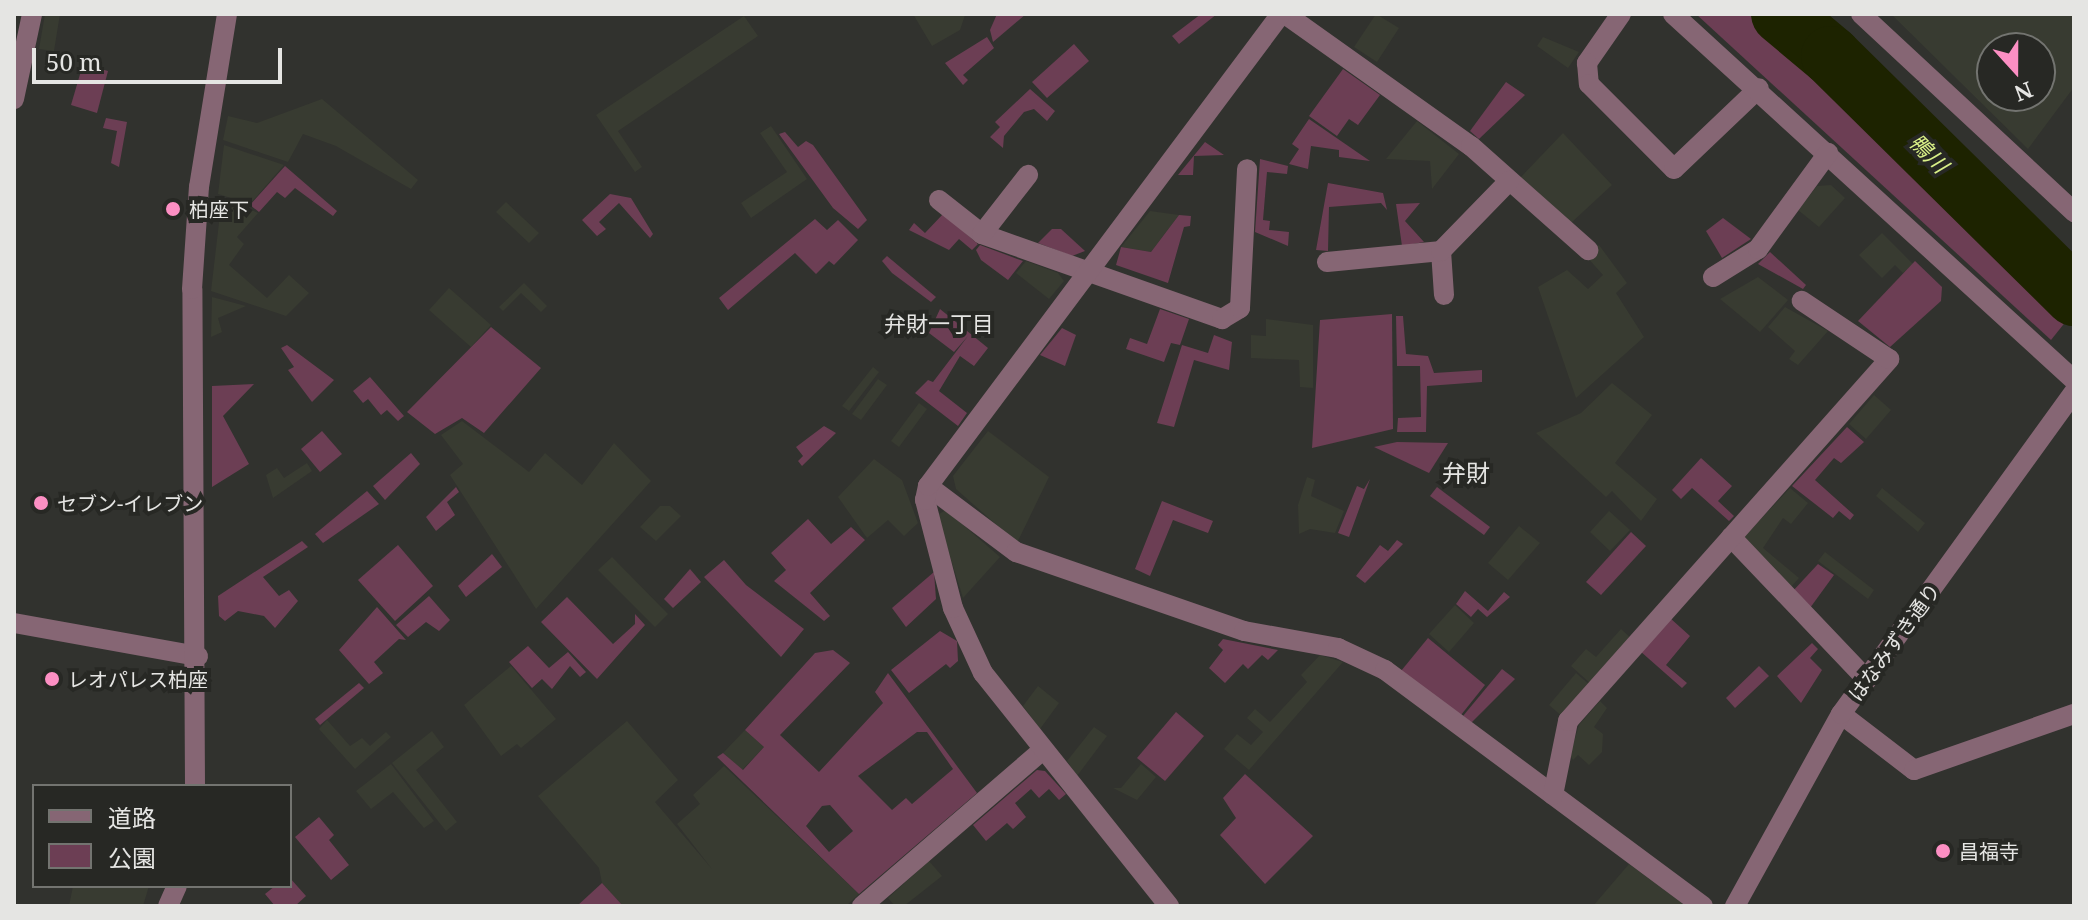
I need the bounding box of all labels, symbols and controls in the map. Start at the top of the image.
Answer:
scale bar [36,32,286,82]
north arrow [1976,32,2056,112]
text: 50 m [46,45,102,78]
text: N [2010,75,2037,110]
water label: 鴨川 [1904,128,1954,178]
place label: 柏座下 [189,197,249,221]
marker: 柏座下 [164,200,182,218]
district label: 弁財一丁目 [884,311,994,337]
district label: 弁財 [1442,459,1490,487]
place label: セブン-イレブン [57,491,203,515]
marker: セブン-イレブン [32,494,50,512]
street label: はなみずき通り [1843,578,1945,706]
place label: レオパレス柏座 [68,667,208,691]
marker: レオパレス柏座 [43,670,61,688]
legend [32,784,292,888]
text: 道路 [108,801,156,834]
place label: 昌福寺 [1959,839,2019,863]
text: 公園 [108,841,156,874]
marker: 昌福寺 [1934,842,1952,860]

